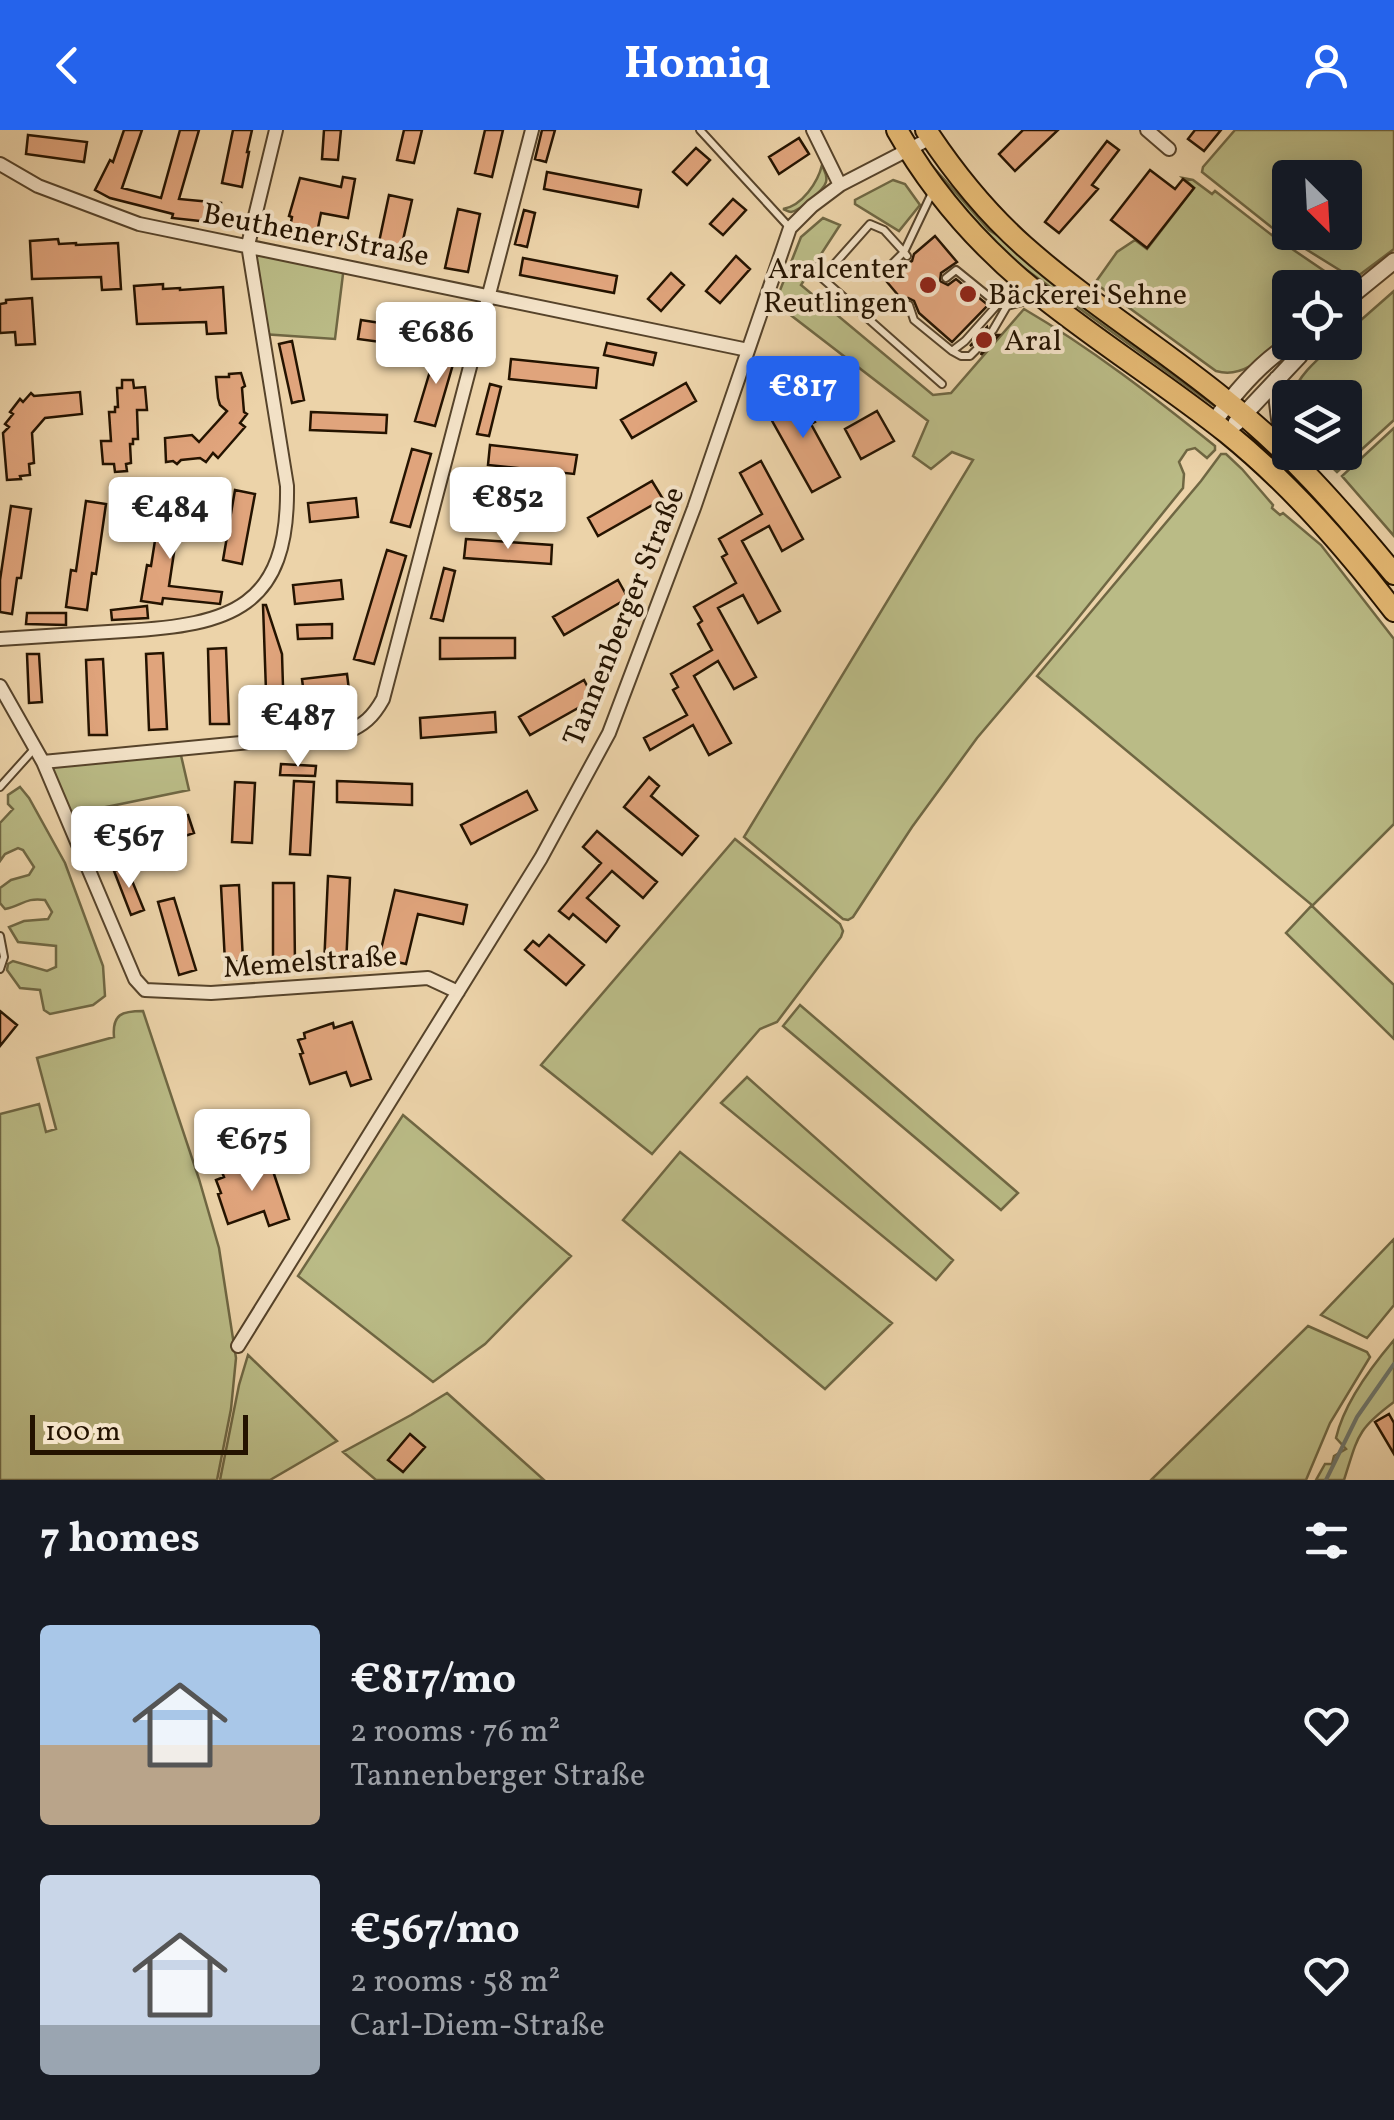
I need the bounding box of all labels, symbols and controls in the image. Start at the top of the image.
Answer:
text: Homiq [624,34,770,97]
icon: back [40,38,95,93]
icon: person [1299,38,1354,93]
north arrow [1272,160,1362,250]
map controls [1272,160,1362,470]
street label: Beuthener Straße [199,193,432,279]
place label: Aralcenter Reutlingen [763,249,908,325]
button: locate [1272,270,1362,360]
marker: Aralcenter Reutlingen [917,274,939,296]
place label: Bäckerei Sehne [988,275,1187,317]
marker: Bäckerei Sehne [957,283,979,305]
pin: €686 [377,302,495,387]
text: €686 [398,312,474,356]
place label: Aral [1004,321,1062,363]
marker: Aral [973,329,995,351]
pin: €817 [744,356,862,441]
text: €817 [768,366,838,410]
button: layers [1272,380,1362,470]
pin: €852 [449,467,567,552]
pin: €484 [111,477,229,562]
text: €852 [472,477,544,521]
street label: Tannenberger Straße [554,481,696,753]
text: €484 [131,487,209,531]
pin: €487 [239,685,357,770]
text: €487 [260,695,336,739]
pin: €567 [70,806,188,891]
text: €567 [93,816,165,860]
street label: Memelstraße [222,936,399,990]
pin: €675 [193,1109,311,1194]
text: €675 [216,1119,288,1163]
scale bar [30,1410,248,1454]
text: 100 m [45,1413,120,1452]
text: 7 homes [40,1511,200,1570]
icon: filters [1299,1513,1354,1568]
text: €817/mo [350,1652,516,1711]
icon: home [120,1665,240,1785]
icon: heart [1299,1698,1354,1753]
text: 2 rooms · 76 m² [350,1711,560,1755]
text: Tannenberger Straße [350,1755,645,1799]
text: €567/mo [350,1902,520,1961]
icon: home [120,1915,240,2035]
icon: heart [1299,1948,1354,2003]
text: 2 rooms · 58 m² [350,1961,560,2005]
text: Carl-Diem-Straße [350,2005,605,2049]

